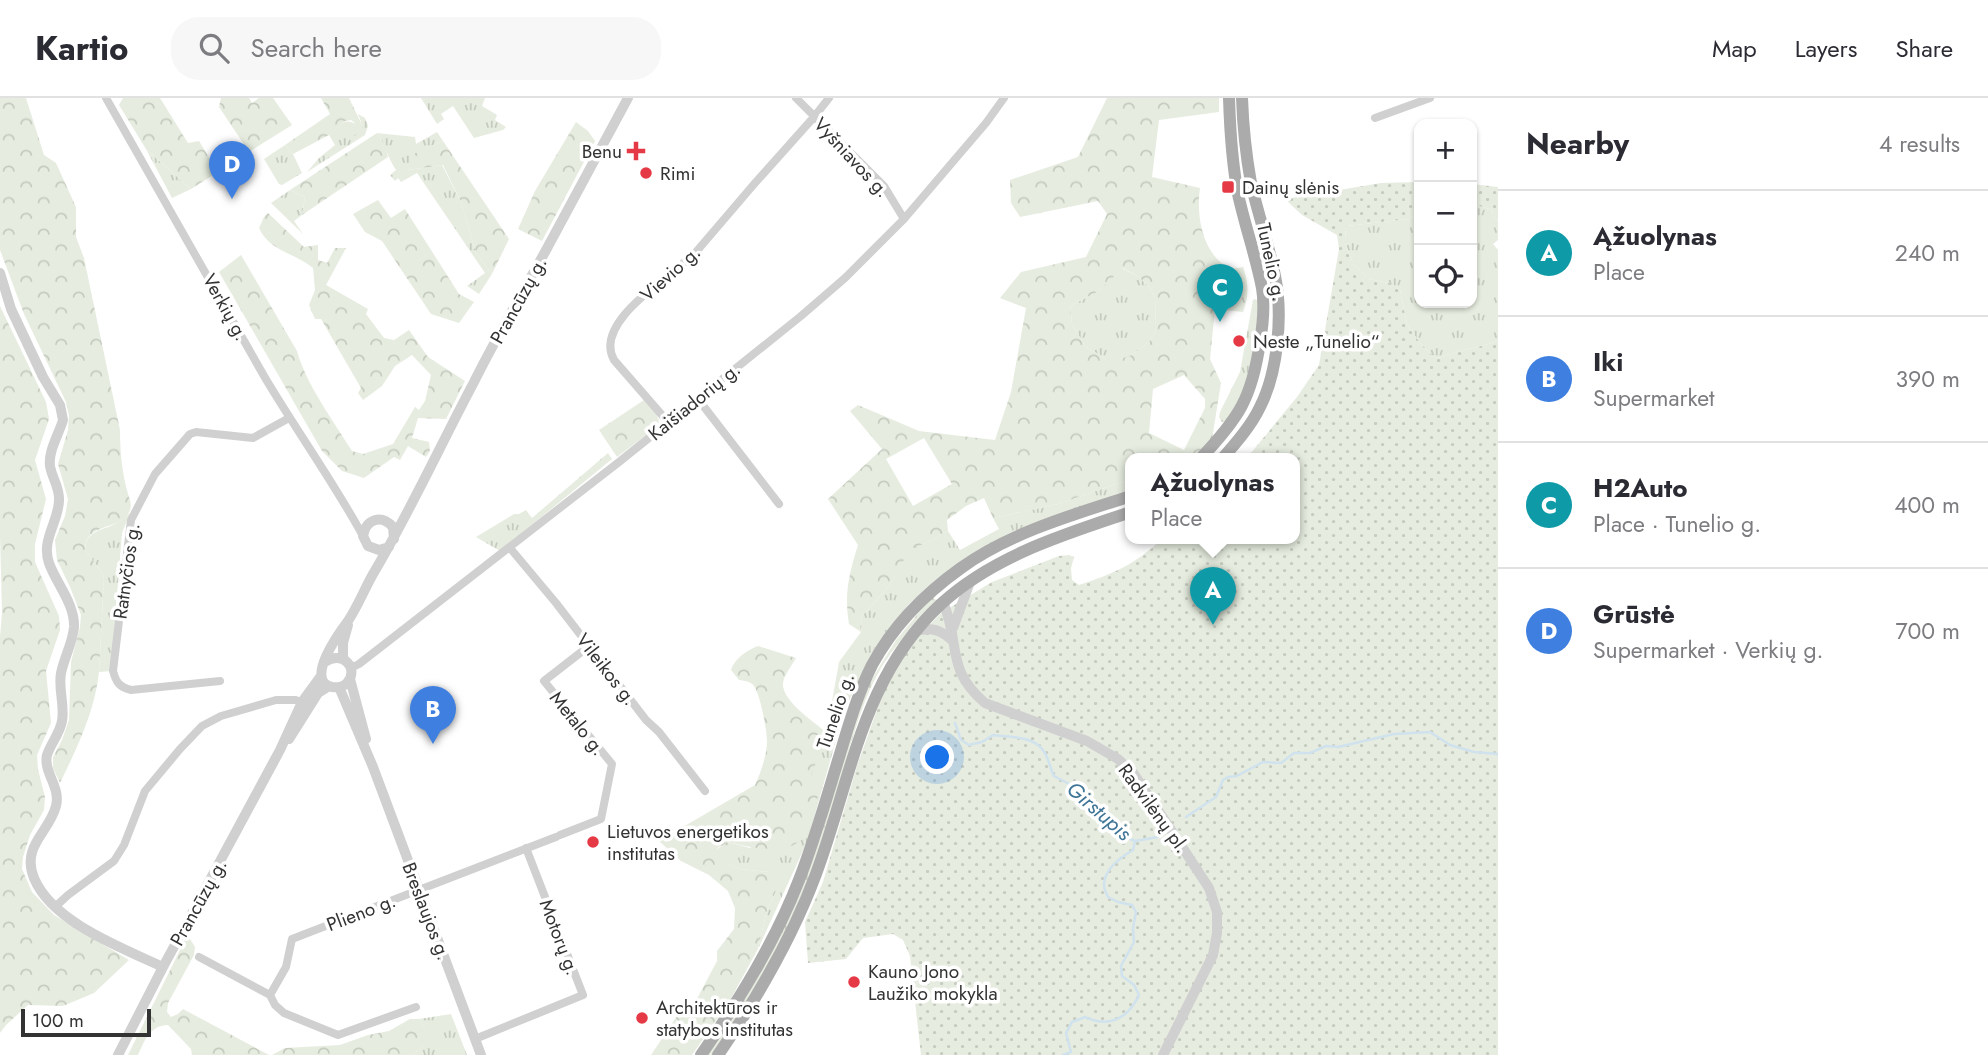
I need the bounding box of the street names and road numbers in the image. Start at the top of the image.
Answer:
street label: Vyšniavos g. [807,111,896,203]
street label: Tunelio g. [1250,221,1293,304]
street label: Vievio g. [634,239,706,308]
street label: Prancūzų g. [483,252,553,349]
street label: Verkių g. [196,269,255,346]
street label: Kaišiadorių g. [643,356,746,447]
street label: Ratnyčios g. [106,521,147,621]
street label: Vileikos g. [570,628,643,711]
street label: Tunelio g. [810,669,861,753]
street label: Metalo g. [543,685,612,761]
street label: Radvilėnų pl. [1112,758,1195,859]
street label: Prancūzų g. [163,854,233,951]
street label: Breslaujos g. [396,858,458,964]
street label: Plieno g. [323,887,400,938]
street label: Motorų g. [533,895,586,979]

